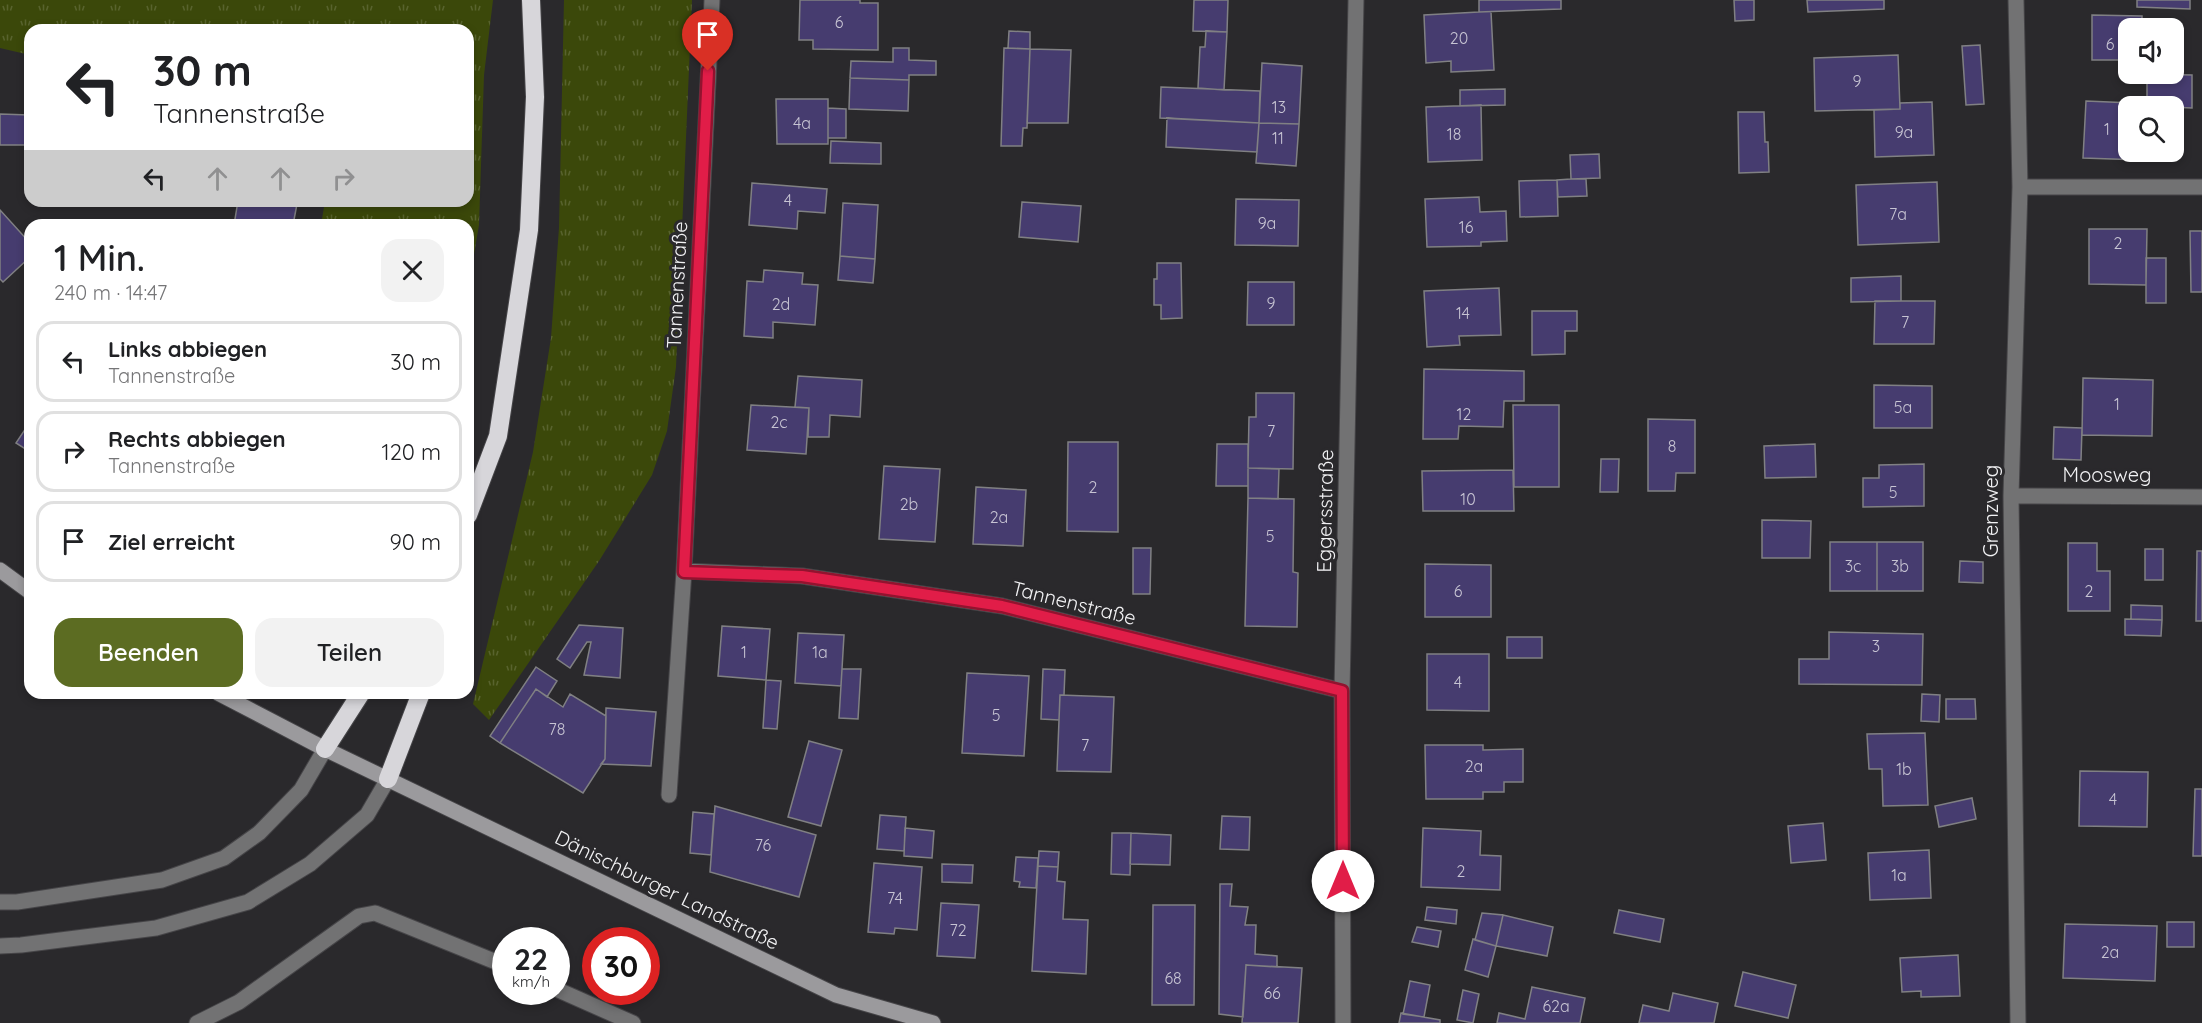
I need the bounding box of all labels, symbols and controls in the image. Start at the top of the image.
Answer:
pin [682,9,733,71]
house number: 6 [835,12,844,32]
icon: arrive [691,18,724,51]
map controls [2118,18,2184,162]
button: sound [2118,18,2184,84]
house number: 20 [1450,28,1468,48]
house number: 6 [2106,34,2115,54]
text: 30 m [153,44,252,97]
icon: left [54,48,132,126]
house number: 9 [1853,71,1862,91]
text: Tannenstraße [153,96,325,130]
button: search [2118,96,2184,162]
house number: 13 [1272,97,1286,117]
house number: 4a [793,113,811,133]
house number: 1 [2104,119,2110,139]
house number: 9a [1895,122,1913,142]
house number: 18 [1447,124,1461,144]
house number: 11 [1272,128,1284,148]
icon: left [138,162,171,195]
icon: ahead [201,162,234,195]
icon: ahead [264,162,297,195]
icon: right [327,162,360,195]
house number: 4 [784,190,792,210]
house number: 7a [1889,204,1907,224]
house number: 9a [1258,213,1276,233]
house number: 16 [1459,217,1474,237]
street label: Tannenstraße [661,221,692,349]
house number: 2 [2114,233,2123,253]
text: 1 Min. [54,235,145,280]
button: close [381,239,444,302]
text: 240 m · 14:47 [54,280,167,305]
house number: 9 [1267,293,1276,313]
house number: 2d [772,294,790,314]
house number: 14 [1456,303,1470,323]
house number: 7 [1901,312,1909,332]
text: Links abbiegen [108,335,267,363]
icon: left [57,345,90,378]
text: 30 m [390,348,441,376]
text: Tannenstraße [108,363,235,388]
house number: 1 [2114,394,2120,414]
house number: 5a [1894,397,1912,417]
house number: 12 [1457,404,1472,424]
house number: 2c [770,412,788,432]
house number: 7 [1267,421,1275,441]
text: Rechts abbiegen [108,425,286,453]
icon: right [57,435,90,468]
house number: 8 [1668,436,1676,456]
text: 120 m [382,438,441,466]
street label: Eggersstraße [1311,449,1338,573]
text: Tannenstraße [108,453,235,478]
street label: Moosweg [2063,462,2151,487]
street label: Grenzweg [1978,465,2003,557]
house number: 2 [1089,477,1098,497]
house number: 5 [1889,482,1897,502]
house number: 10 [1460,489,1476,509]
house number: 2b [900,494,918,514]
house number: 2a [990,507,1008,527]
icon: arrive [57,525,90,558]
house number: 5 [1266,526,1274,546]
text: Ziel erreicht [108,528,236,556]
text: 90 m [390,528,441,556]
house number: 3c [1845,556,1861,576]
house number: 3b [1891,556,1909,576]
street label: Tannenstraße [1009,575,1139,630]
house number: 6 [1454,581,1463,601]
house number: 2 [2085,581,2094,601]
button: Beenden [54,618,243,687]
button: Teilen [255,618,444,687]
house number: 3 [1872,636,1880,656]
house number: 1 [741,642,747,662]
house number: 1a [812,642,828,662]
house number: 4 [1454,672,1462,692]
house number: 5 [992,705,1000,725]
house number: 78 [549,719,565,739]
house number: 7 [1081,735,1089,755]
house number: 2a [1465,756,1483,776]
house number: 1b [1896,759,1912,779]
house number: 4 [2109,789,2117,809]
street label: Dänischburger Landstraße [551,824,783,955]
house number: 76 [755,835,772,855]
position arrow [1311,849,1375,913]
house number: 2 [1457,861,1466,881]
house number: 1a [1891,865,1907,885]
house number: 74 [887,888,903,908]
house number: 72 [949,920,967,940]
speed limit sign: 30 [582,927,660,1005]
text: 22 [514,940,548,978]
house number: 2a [2101,942,2119,962]
house number: 68 [1164,968,1182,988]
text: km/h [512,972,550,991]
house number: 66 [1263,983,1281,1003]
house number: 62a [1542,996,1570,1016]

